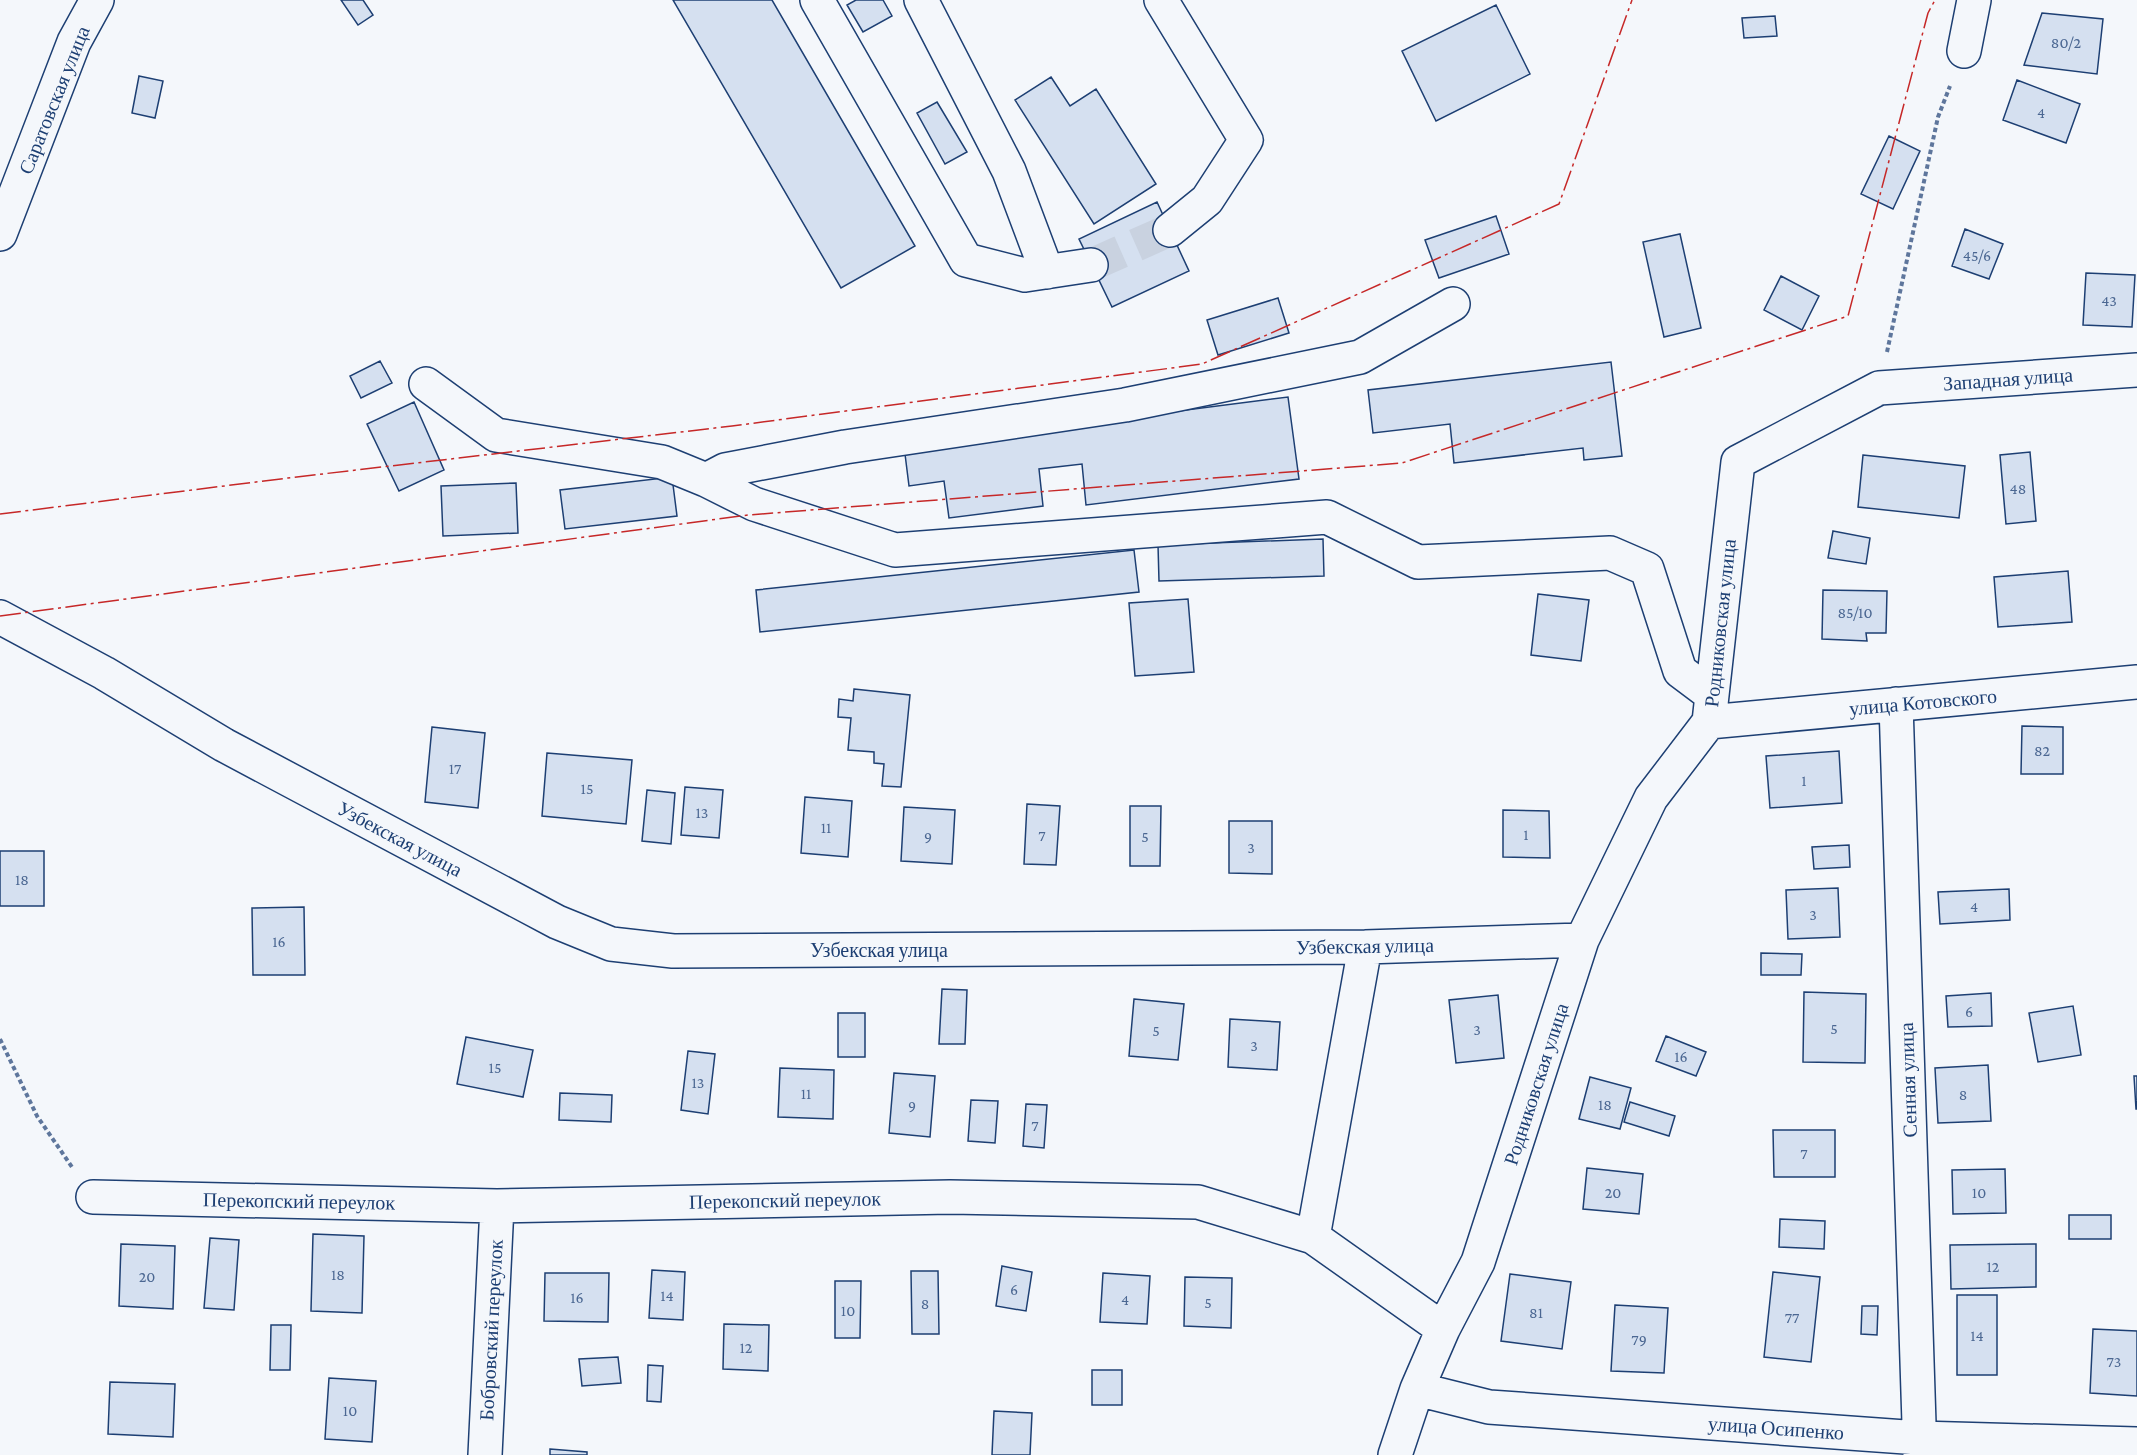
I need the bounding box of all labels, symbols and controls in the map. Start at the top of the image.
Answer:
street label: Саратовская улица [14,23,95,178]
house number: 80/2 [2051,34,2082,51]
house number: 4 [2037,104,2045,121]
house number: 45/6 [1963,247,1991,264]
house number: 43 [2101,292,2117,309]
street label: Западная улица [1942,363,2074,396]
house number: 48 [2010,480,2026,497]
street label: Родниковская улица [1700,538,1741,708]
house number: 85/10 [1838,604,1872,621]
street label: улица Котовского [1848,685,1998,720]
house number: 82 [2034,742,2050,759]
house number: 17 [449,760,462,777]
house number: 1 [1801,772,1807,789]
house number: 15 [581,780,593,797]
street label: Узбекская улица [334,797,466,882]
house number: 13 [696,804,708,821]
house number: 11 [821,819,831,836]
house number: 1 [1523,826,1529,843]
house number: 7 [1038,827,1046,844]
house number: 9 [924,828,932,845]
house number: 5 [1141,828,1149,845]
house number: 3 [1247,839,1255,856]
house number: 18 [15,871,29,888]
house number: 4 [1970,898,1978,915]
house number: 3 [1809,906,1817,923]
house number: 16 [272,933,286,950]
street label: Узбекская улица [1296,934,1434,959]
street label: Узбекская улица [810,939,948,962]
street label: Родниковская улица [1499,1000,1574,1168]
house number: 6 [1965,1003,1973,1020]
house number: 5 [1830,1020,1838,1037]
house number: 3 [1473,1021,1481,1038]
house number: 5 [1152,1022,1160,1039]
street label: Сенная улица [1895,1022,1922,1138]
house number: 3 [1250,1037,1258,1054]
house number: 16 [1674,1048,1688,1065]
house number: 15 [489,1059,501,1076]
house number: 13 [692,1074,704,1091]
house number: 11 [801,1085,811,1102]
house number: 8 [1959,1086,1967,1103]
house number: 18 [1598,1096,1612,1113]
house number: 9 [908,1097,916,1114]
house number: 7 [1031,1117,1039,1134]
house number: 7 [1800,1145,1808,1162]
house number: 20 [1605,1184,1621,1201]
house number: 10 [1972,1184,1986,1201]
street label: Перекопский переулок [689,1187,882,1214]
street label: Перекопский переулок [203,1188,396,1215]
street label: Бобровский переулок [475,1239,508,1421]
house number: 12 [1987,1258,2000,1275]
house number: 18 [331,1266,345,1283]
house number: 20 [139,1268,155,1285]
house number: 6 [1010,1281,1018,1298]
house number: 14 [660,1287,674,1304]
house number: 16 [570,1289,584,1306]
house number: 4 [1121,1291,1129,1308]
house number: 5 [1204,1294,1212,1311]
house number: 8 [921,1295,929,1312]
house number: 10 [841,1302,855,1319]
house number: 81 [1529,1304,1543,1321]
house number: 77 [1785,1309,1800,1326]
house number: 14 [1970,1327,1984,1344]
house number: 79 [1631,1331,1647,1348]
house number: 12 [740,1339,753,1356]
house number: 73 [2107,1353,2121,1370]
house number: 10 [343,1402,357,1419]
street label: улица Осипенко [1707,1412,1845,1445]

